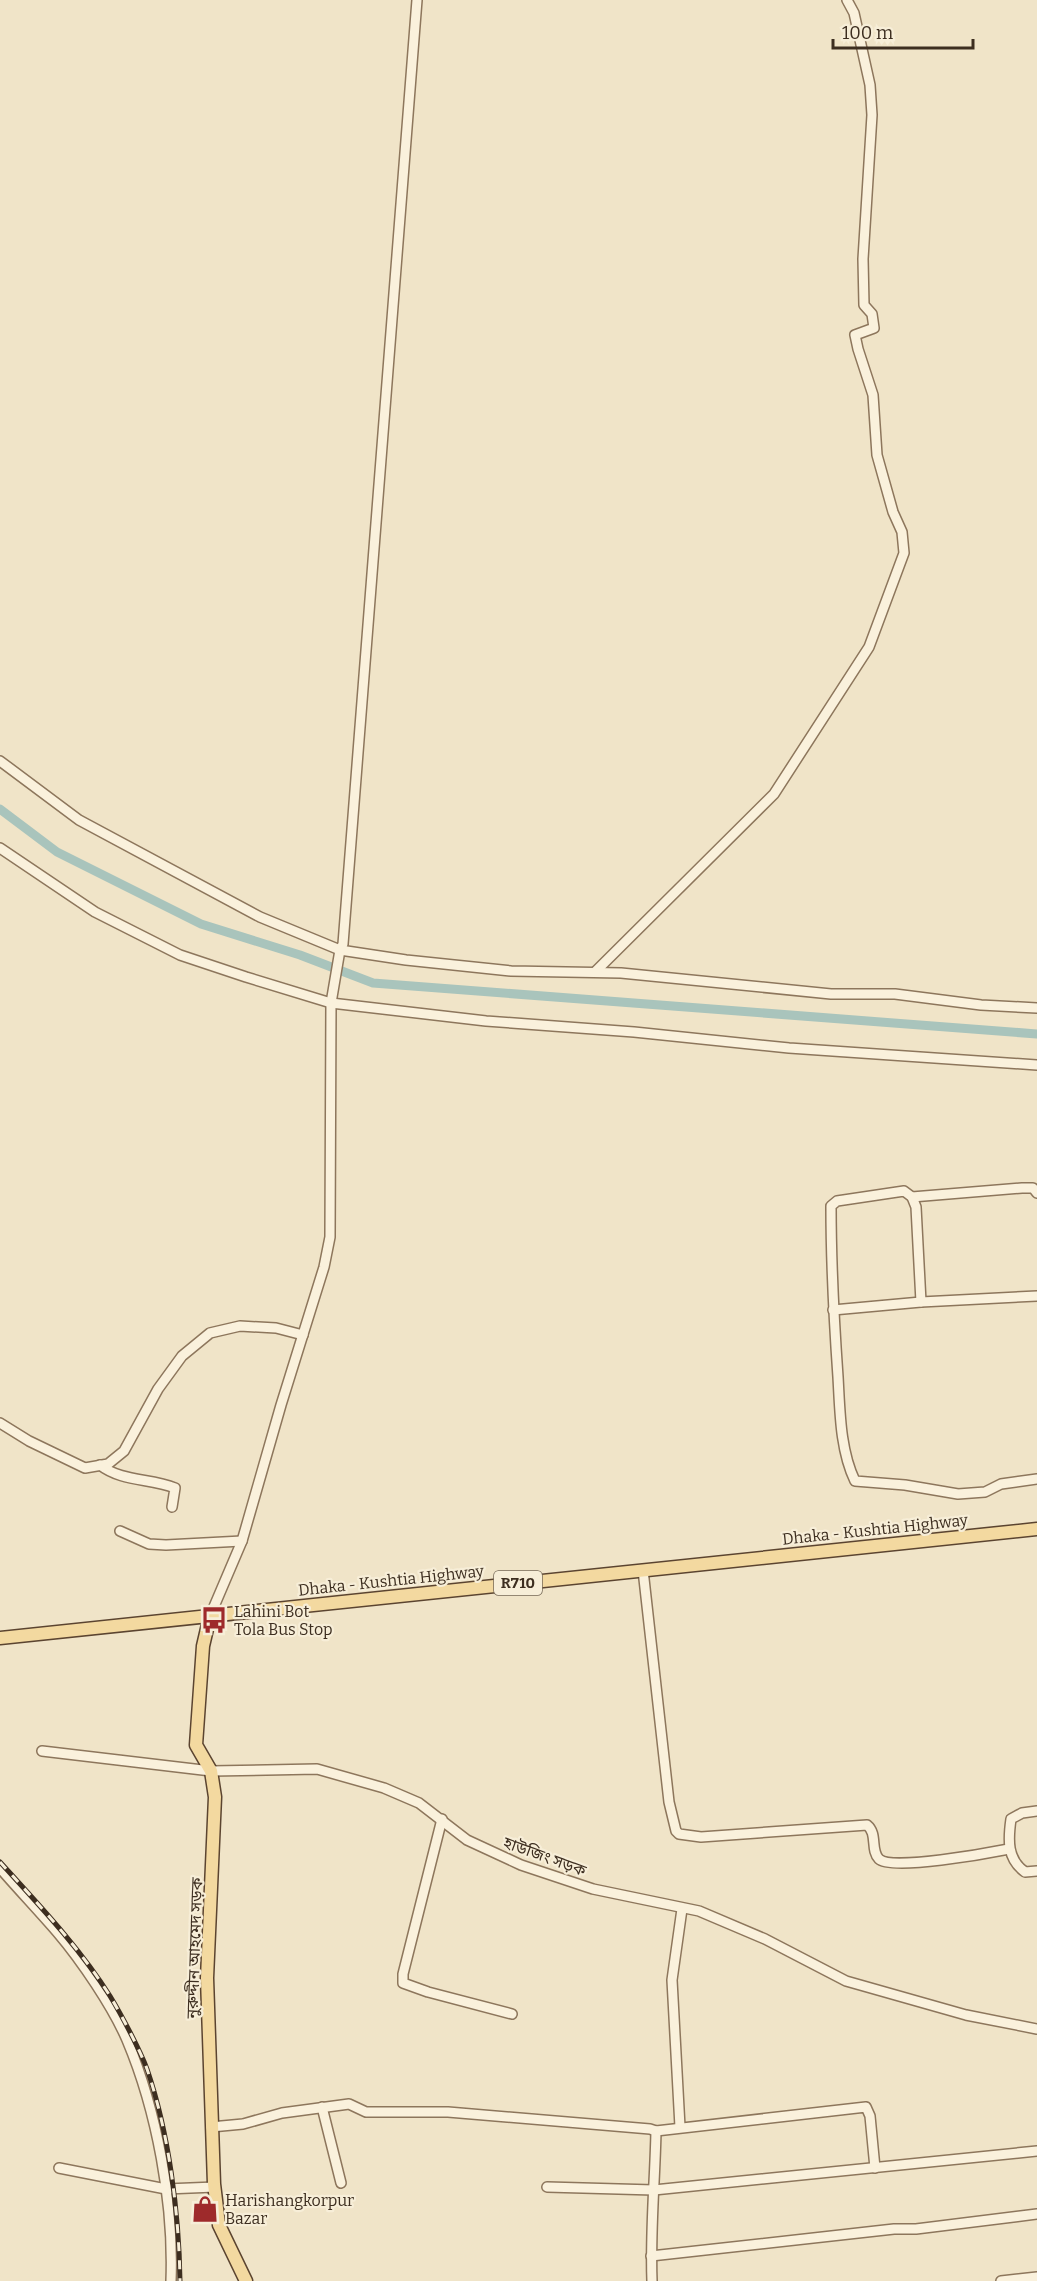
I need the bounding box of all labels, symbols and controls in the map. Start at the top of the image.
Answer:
scale bar [833,12,972,50]
text: 100 m [842,22,893,44]
street label: Dhaka - Kushtia Highway [781,1510,969,1549]
street label: Dhaka - Kushtia Highway [297,1561,485,1600]
road number: R710 [494,1571,542,1595]
place label: Lahini Bot Tola Bus Stop [234,1602,333,1639]
bus stop icon: Lahini Bot Tola Bus Stop [199,1605,229,1635]
street label: হাউজিং সড়ক [500,1832,590,1881]
street label: নুরুদ্দীন আহমেদ সড়ক [183,1876,206,2020]
place label: Harishangkorpur Bazar [225,2191,354,2228]
shop icon: Harishangkorpur Bazar [190,2194,220,2224]

